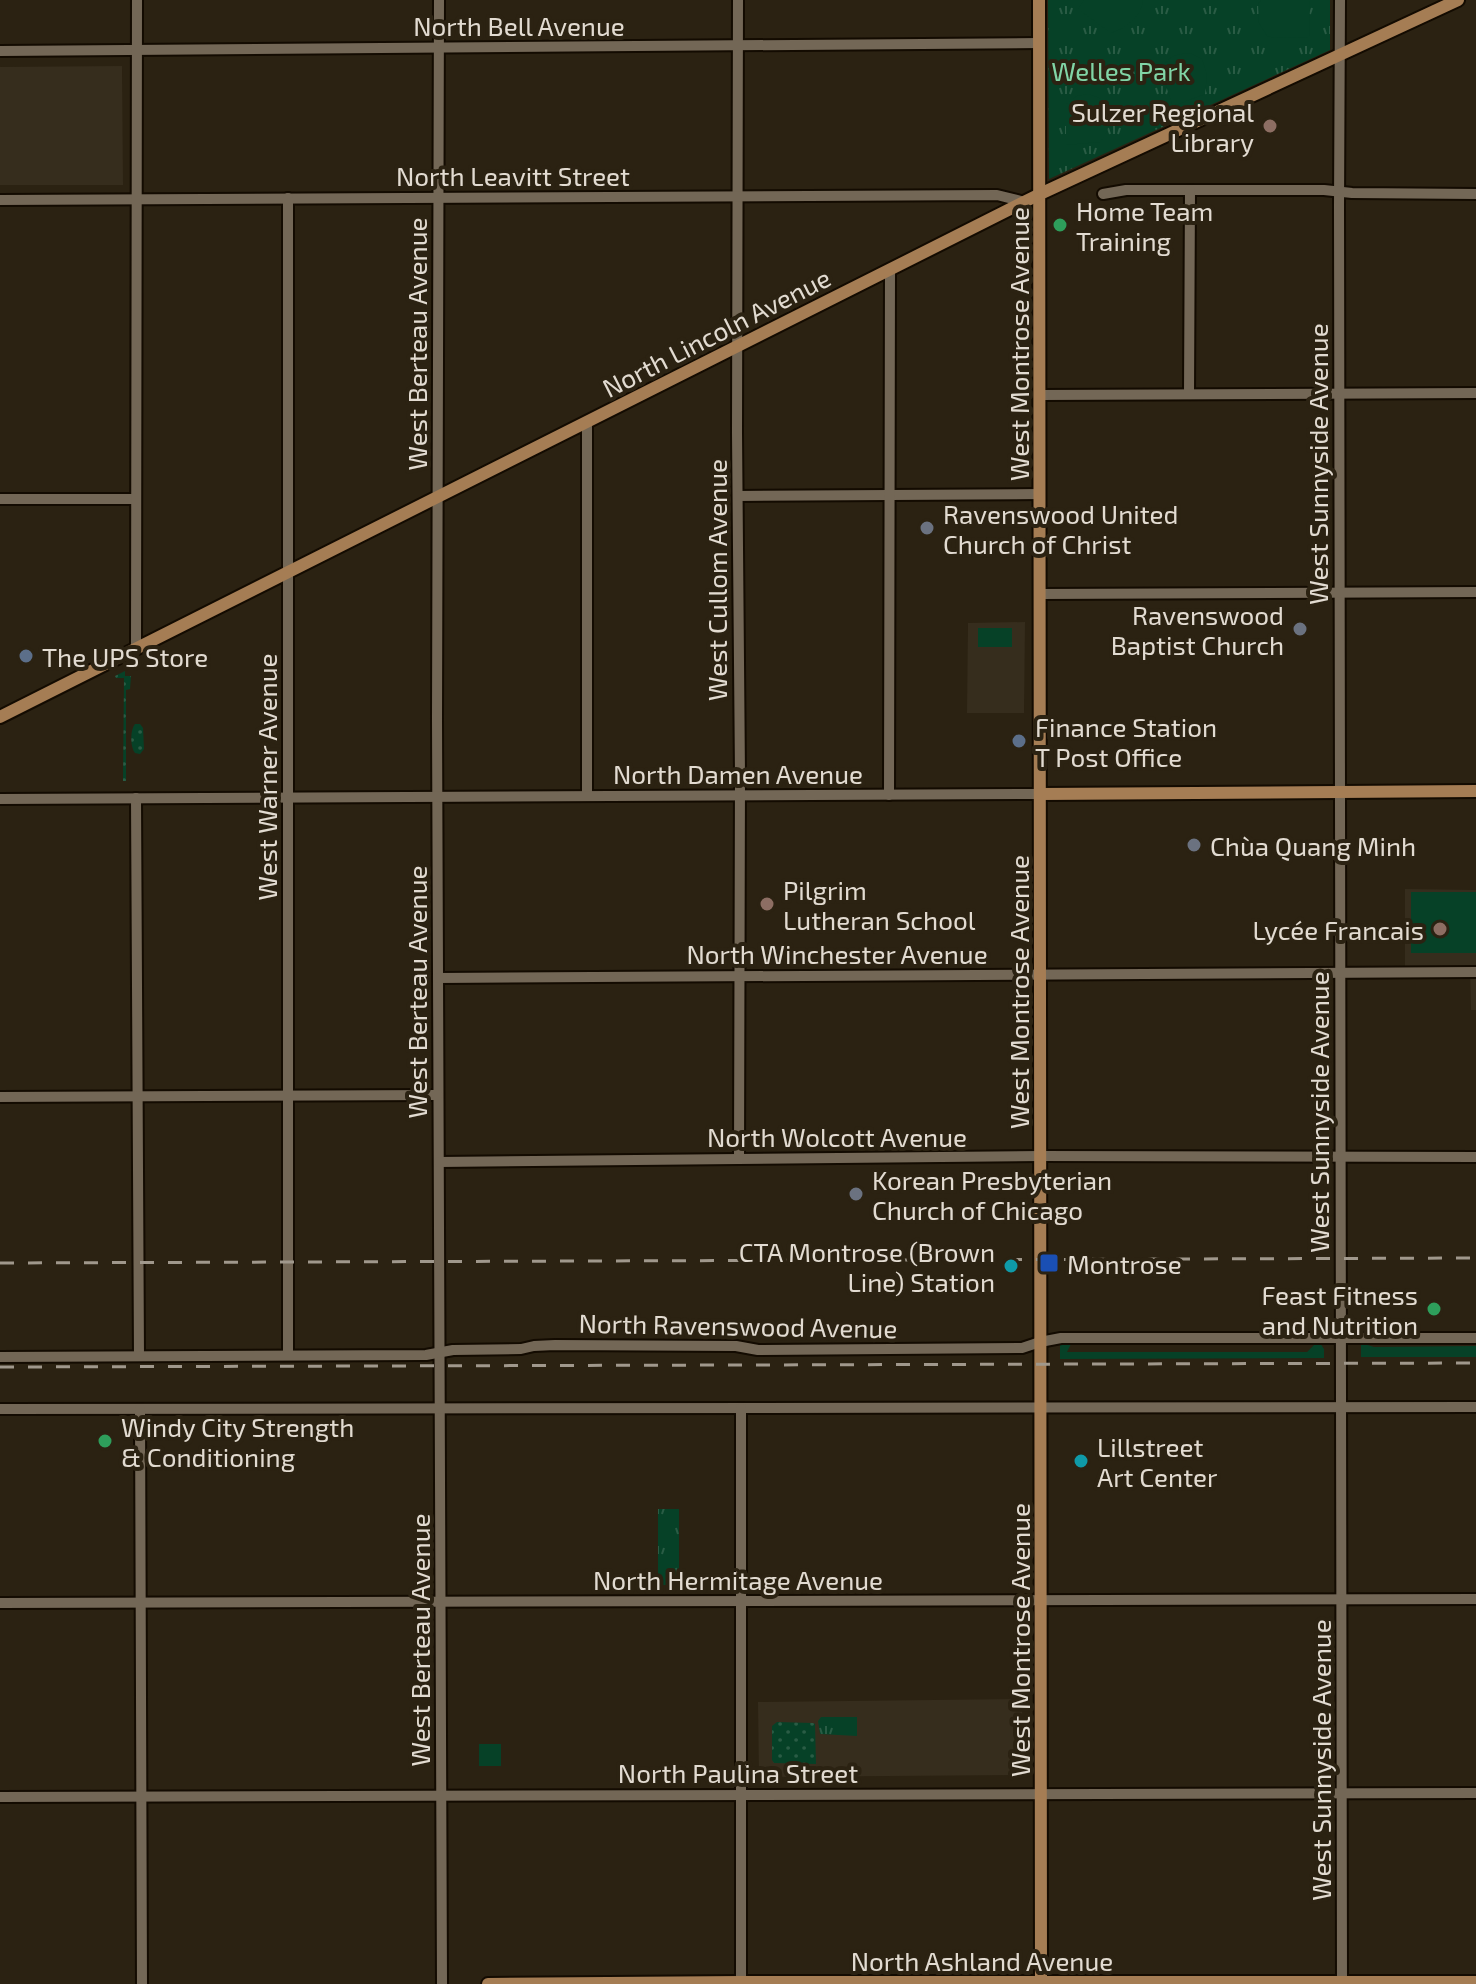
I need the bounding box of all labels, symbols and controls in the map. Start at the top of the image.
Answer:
street label: North Bell Avenue [413,10,625,41]
park label: Welles Park [1051,55,1191,86]
place label: Sulzer Regional Library [1071,96,1254,157]
marker: Sulzer Regional Library [1261,117,1279,135]
street label: North Leavitt Street [396,160,630,191]
place label: Home Team Training [1076,195,1213,256]
street label: West Montrose Avenue [1003,207,1034,481]
marker: Home Team Training [1051,216,1069,234]
street label: West Berteau Avenue [401,218,432,470]
street label: North Lincoln Avenue [597,261,835,403]
street label: West Sunnyside Avenue [1302,323,1333,605]
street label: West Cullom Avenue [701,459,732,701]
place label: Ravenswood United Church of Christ [943,498,1178,559]
marker: Ravenswood United Church of Christ [918,519,936,537]
place label: Ravenswood Baptist Church [1111,599,1284,660]
marker: Ravenswood Baptist Church [1291,620,1309,638]
place label: The UPS Store [42,641,208,672]
marker: The UPS Store [17,647,35,665]
street label: West Warner Avenue [251,653,282,901]
place label: Finance Station T Post Office [1035,711,1217,772]
marker: Finance Station T Post Office [1010,732,1028,750]
street label: North Damen Avenue [613,758,863,789]
place label: Chùa Quang Minh [1210,830,1416,861]
marker: Chùa Quang Minh [1185,836,1203,854]
street label: West Montrose Avenue [1003,855,1034,1129]
street label: West Berteau Avenue [401,866,432,1118]
place label: Pilgrim Lutheran School [783,874,976,935]
marker: Pilgrim Lutheran School [758,895,776,913]
place label: Lycée Francais [1253,914,1424,945]
marker: Lycée Francais [1431,920,1449,938]
street label: North Winchester Avenue [686,938,988,969]
street label: West Sunnyside Avenue [1303,971,1334,1253]
street label: North Wolcott Avenue [707,1121,967,1152]
place label: Korean Presbyterian Church of Chicago [872,1164,1112,1225]
marker: Korean Presbyterian Church of Chicago [847,1185,865,1203]
place label: CTA Montrose (Brown Line) Station [739,1236,995,1297]
place label: Montrose [1067,1248,1182,1279]
marker: Montrose [1038,1252,1060,1274]
marker: CTA Montrose (Brown Line) Station [1002,1257,1020,1275]
place label: Feast Fitness and Nutrition [1261,1279,1418,1340]
marker: Feast Fitness and Nutrition [1425,1300,1443,1318]
street label: North Ravenswood Avenue [578,1307,898,1343]
place label: Windy City Strength & Conditioning [121,1411,354,1472]
place label: Lillstreet Art Center [1097,1431,1217,1492]
marker: Windy City Strength & Conditioning [96,1432,114,1450]
marker: Lillstreet Art Center [1072,1452,1090,1470]
street label: West Montrose Avenue [1004,1503,1035,1777]
street label: West Berteau Avenue [404,1514,435,1766]
street label: North Hermitage Avenue [593,1564,883,1595]
street label: West Sunnyside Avenue [1305,1619,1336,1901]
street label: North Paulina Street [618,1757,858,1788]
street label: North Ashland Avenue [851,1945,1113,1976]

